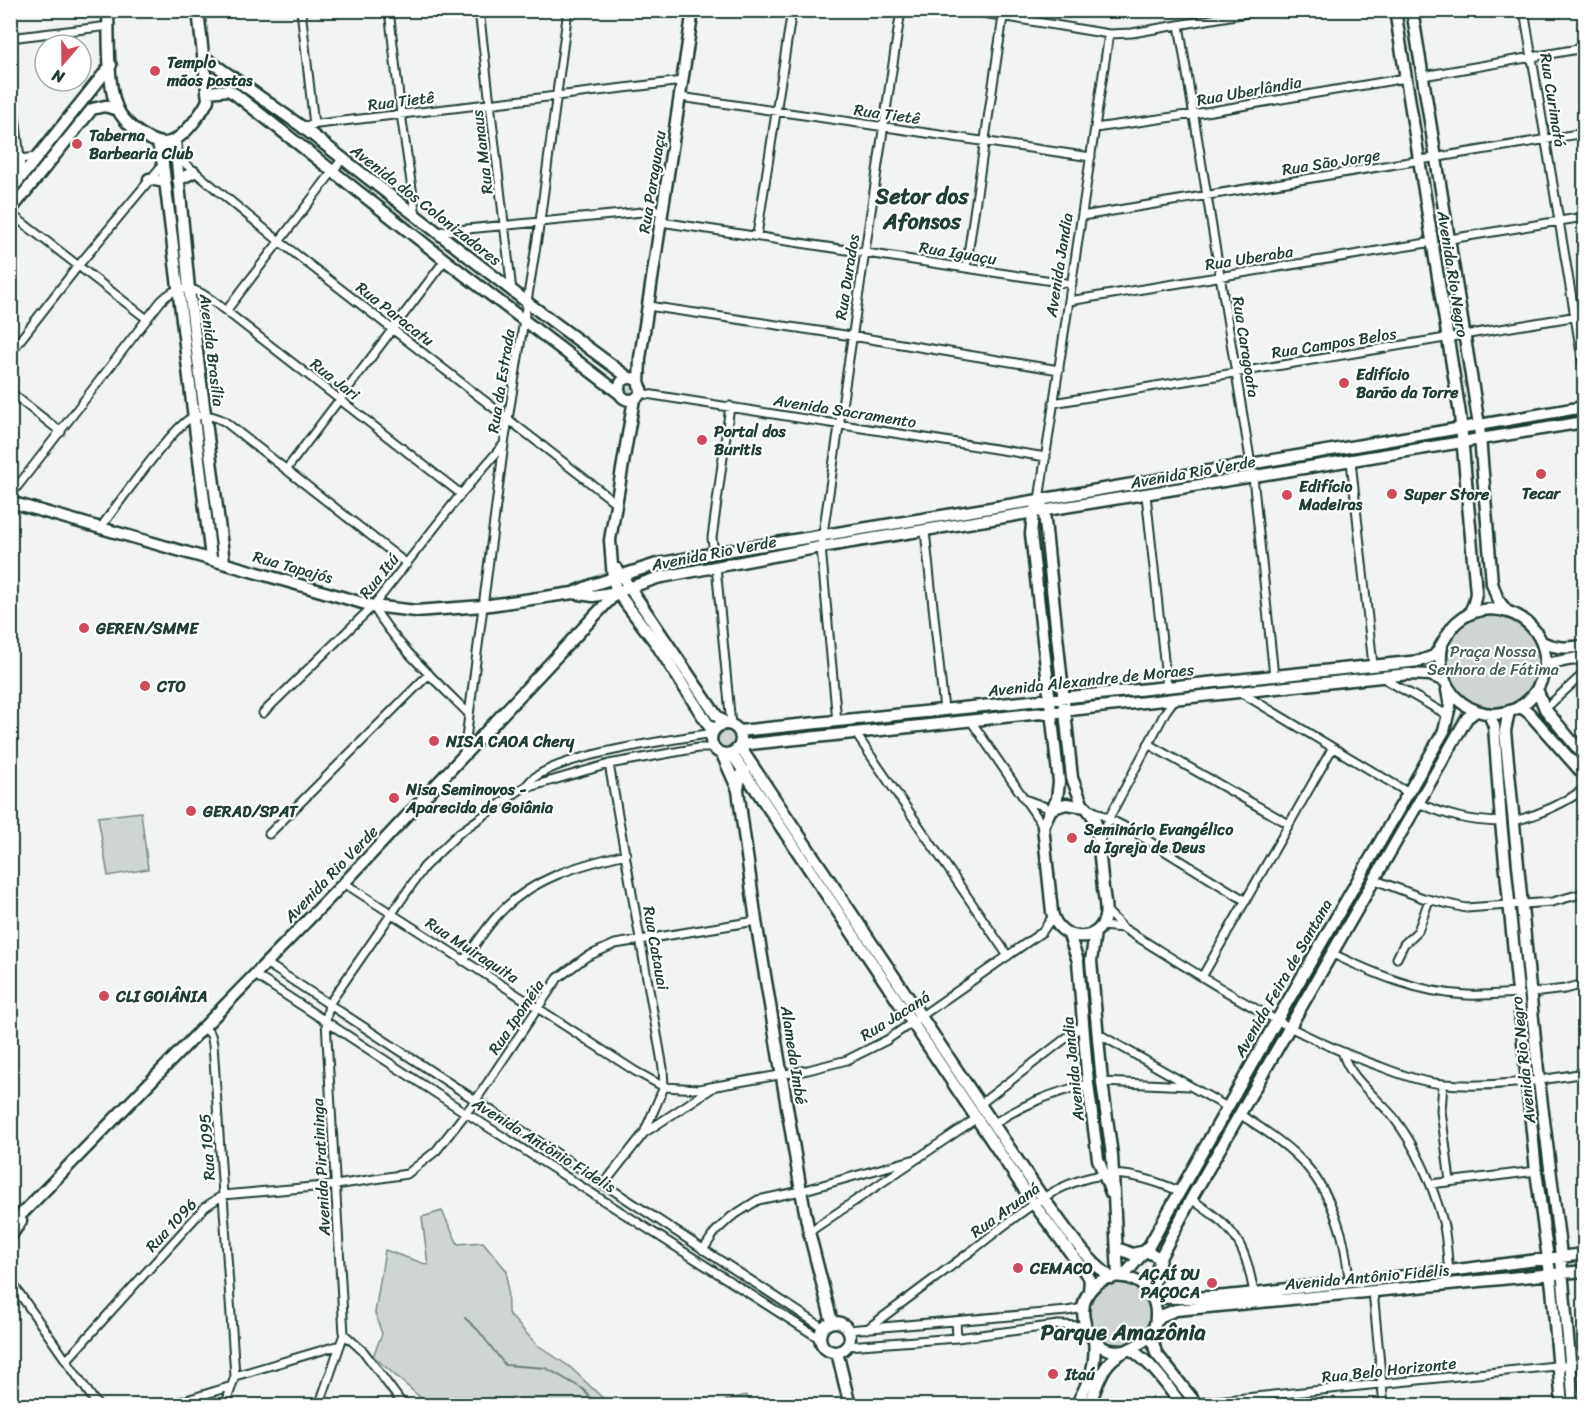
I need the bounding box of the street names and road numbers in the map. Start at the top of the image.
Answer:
street label: Rua Curimatá [1531,51,1575,149]
street label: Rua Uberlândia [1194,67,1305,115]
street label: Rua Tietê [366,83,436,119]
street label: Rua Tietê [852,95,922,133]
street label: Rua Manaus [462,108,502,196]
street label: Rua Paraguaçu [630,128,675,236]
street label: Avenida dos Colonizadores [343,136,509,274]
street label: Rua São Jorge [1280,140,1382,184]
street label: Avenida Rio Negro [1429,208,1477,339]
street label: Avenida Jandia [1036,211,1082,320]
street label: Rua Durados [826,232,868,322]
street label: Rua Iguaçu [917,233,999,273]
street label: Rua Uberaba [1203,237,1296,279]
street label: Rua Paracatu [349,274,441,354]
street label: Avenida Brasília [191,291,233,408]
street label: Rua Caragoata [1224,294,1268,400]
street label: Rua Campos Belos [1269,319,1399,367]
street label: Rua da Estrada [478,326,524,435]
street label: Rua Jari [304,350,367,408]
street label: Avenida Sacramento [771,385,918,437]
street label: Avenida Rio Verde [1127,447,1258,497]
street label: Avenida Rio Verde [648,527,779,580]
street label: Rua Tapajós [250,542,337,592]
street label: Rua Itú [351,546,407,605]
street label: Avenida Alexandre de Moraes [986,655,1196,705]
street label: Avenida Rio Verde [276,818,385,930]
street label: Avenida Feira de Santana [1225,893,1340,1064]
street label: Rua Catauai [634,904,678,993]
street label: Rua Muiraquita [419,909,526,992]
street label: Rua Ipoméia [480,972,553,1061]
street label: Rua Jacaná [854,983,936,1049]
street label: Avenida Rio Negro [1502,995,1544,1126]
street label: Alameda Imbé [772,1003,816,1106]
street label: Avenida Jandia [1053,1015,1093,1124]
street label: Avenida Antônio Fidelis [466,1089,622,1201]
street label: Avenida Piratininga [303,1096,339,1238]
street label: Rua 1095 [190,1112,224,1181]
street label: Rua Aruaná [964,1175,1046,1245]
street label: Rua 1096 [138,1191,204,1259]
street label: Avenida Antônio Fidelis [1283,1255,1451,1299]
street label: Rua Belo Horizonte [1320,1349,1458,1391]

